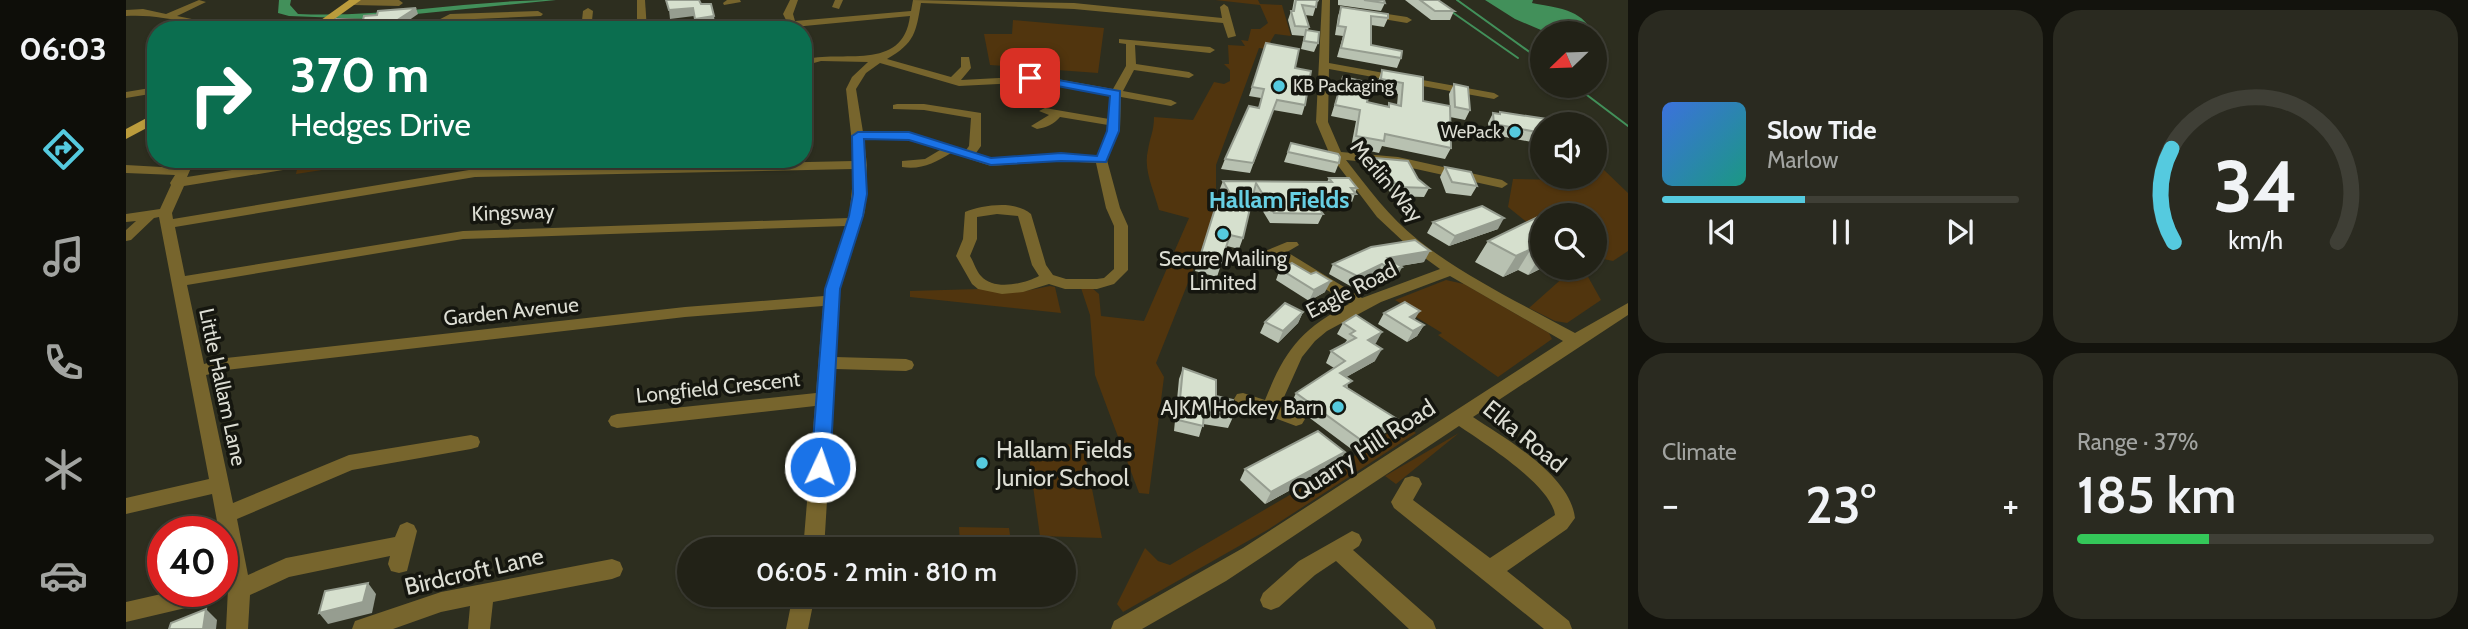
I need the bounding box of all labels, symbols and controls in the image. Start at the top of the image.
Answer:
north arrow [1530,21,1606,98]
map controls [1530,21,1607,280]
text: 06:03 [19,29,107,68]
text: 370 m [290,45,429,104]
pin [1000,48,1060,108]
icon: right [175,49,266,140]
icon: arrive [1011,59,1049,97]
place label: KB Packaging [1293,75,1395,97]
marker: KB Packaging [1271,78,1287,94]
text: Hedges Drive [290,105,471,144]
button: sound [1530,112,1607,189]
text: Slow Tide [1767,114,1877,146]
place label: WePack [1441,121,1502,143]
marker: WePack [1507,124,1523,140]
icon: directions [39,125,88,174]
street label: Merlin Way [1345,135,1429,227]
text: 34 [2213,143,2298,231]
text: Marlow [1767,146,1838,174]
district label: Hallam Fields [1209,185,1349,214]
street label: Kingsway [471,198,555,226]
button: search [1530,203,1607,280]
icon: previous [1703,213,1741,251]
icon: pause [1822,213,1860,251]
icon: next [1941,213,1979,251]
text: km/h [2228,225,2283,255]
marker: Secure Mailing Limited [1215,226,1231,242]
icon: music [39,232,88,281]
place label: Secure Mailing Limited [1159,246,1288,295]
street label: Eagle Road [1302,257,1400,323]
street label: Garden Avenue [442,291,580,331]
street label: Little Hallam Lane [194,306,252,468]
icon: phone [39,338,88,387]
street label: Longfield Crescent [635,366,801,408]
street label: Quarry Hill Road [1286,393,1440,507]
street label: Elka Road [1478,394,1572,478]
place label: AJKM Hockey Barn [1161,395,1324,420]
marker: AJKM Hockey Barn [1330,399,1346,415]
text: Range · 37% [2077,428,2198,456]
position arrow [783,430,857,504]
place label: Hallam Fields Junior School [995,435,1132,492]
text: Climate [1662,438,1737,466]
icon: climate [39,445,88,494]
marker: Hallam Fields Junior School [974,455,990,471]
text: 185 km [2077,463,2236,526]
text: 23° [1805,473,1876,536]
text: − [1662,481,1679,528]
text: + [2002,481,2019,528]
speed limit sign: 40 [147,516,238,607]
street label: Birdcroft Lane [402,541,546,601]
icon: car [39,551,88,600]
text: 06:05 · 2 min · 810 m [756,556,997,588]

